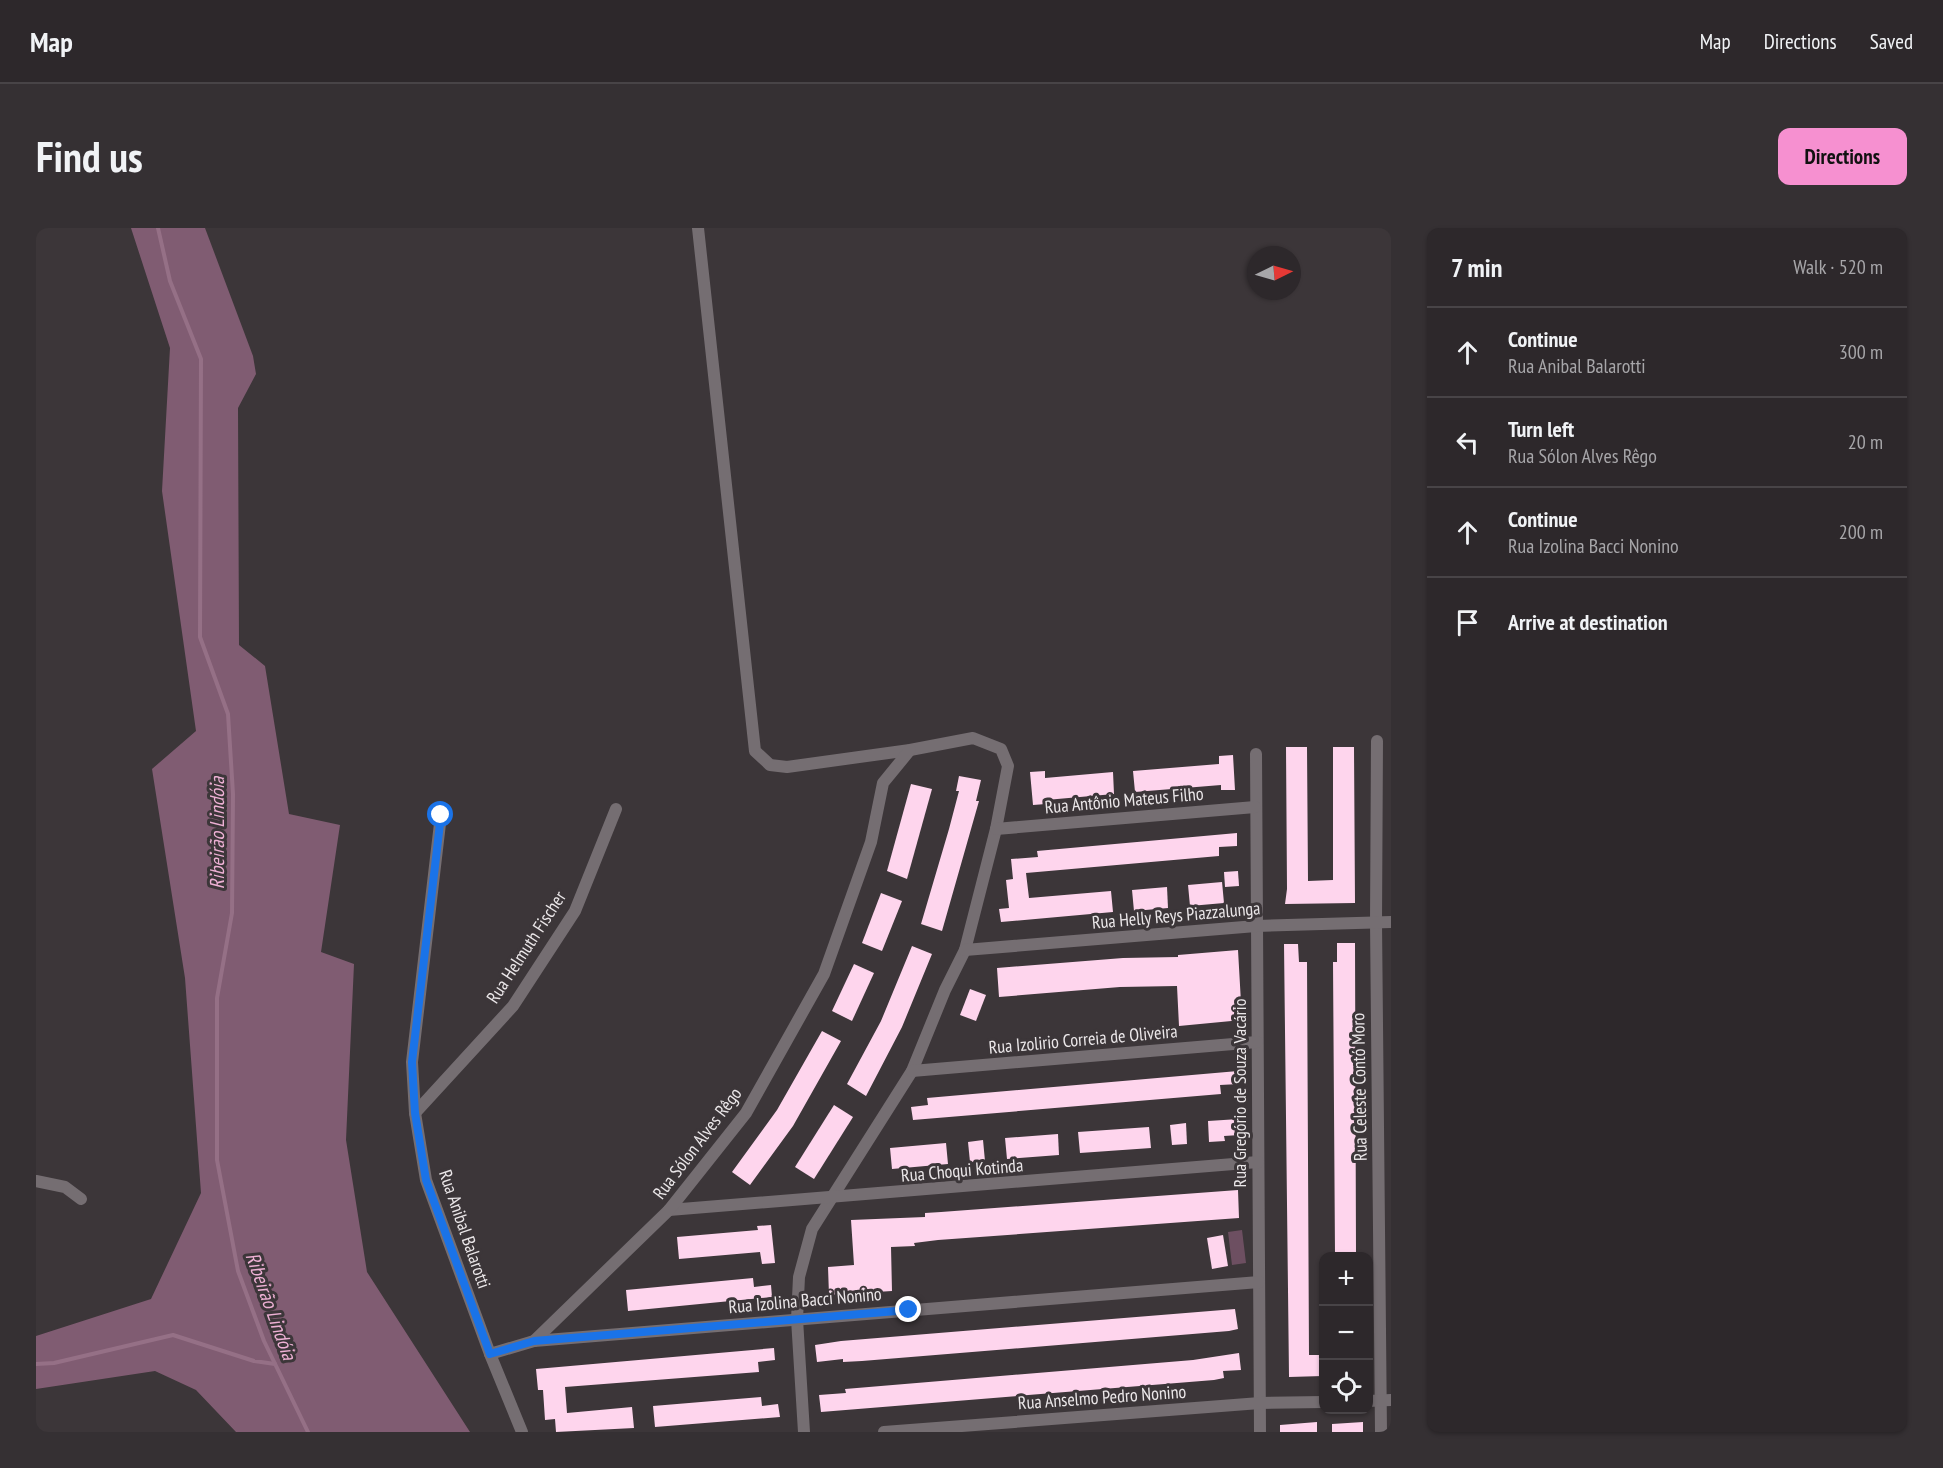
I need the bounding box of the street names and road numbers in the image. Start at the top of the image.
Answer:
street label: Rua Antônio Mateus Filho [1044,782,1205,818]
street label: Rua Helmuth Fischer [481,887,571,1007]
street label: Rua Helly Reys Piazzalunga [1091,896,1261,934]
street label: Rua Gregório de Souza Vacário [1228,998,1251,1187]
street label: Rua Celeste Contó Moro [1346,1013,1372,1161]
street label: Rua Izolirio Correia de Oliveira [988,1019,1178,1059]
street label: Rua Sólon Alves Rêgo [648,1082,747,1203]
street label: Rua Choqui Kotinda [900,1153,1024,1187]
street label: Rua Anibal Balarotti [434,1167,496,1291]
street label: Rua Izolina Bacci Nonino [728,1282,883,1318]
street label: Rua Anselmo Pedro Nonino [1017,1380,1187,1414]

